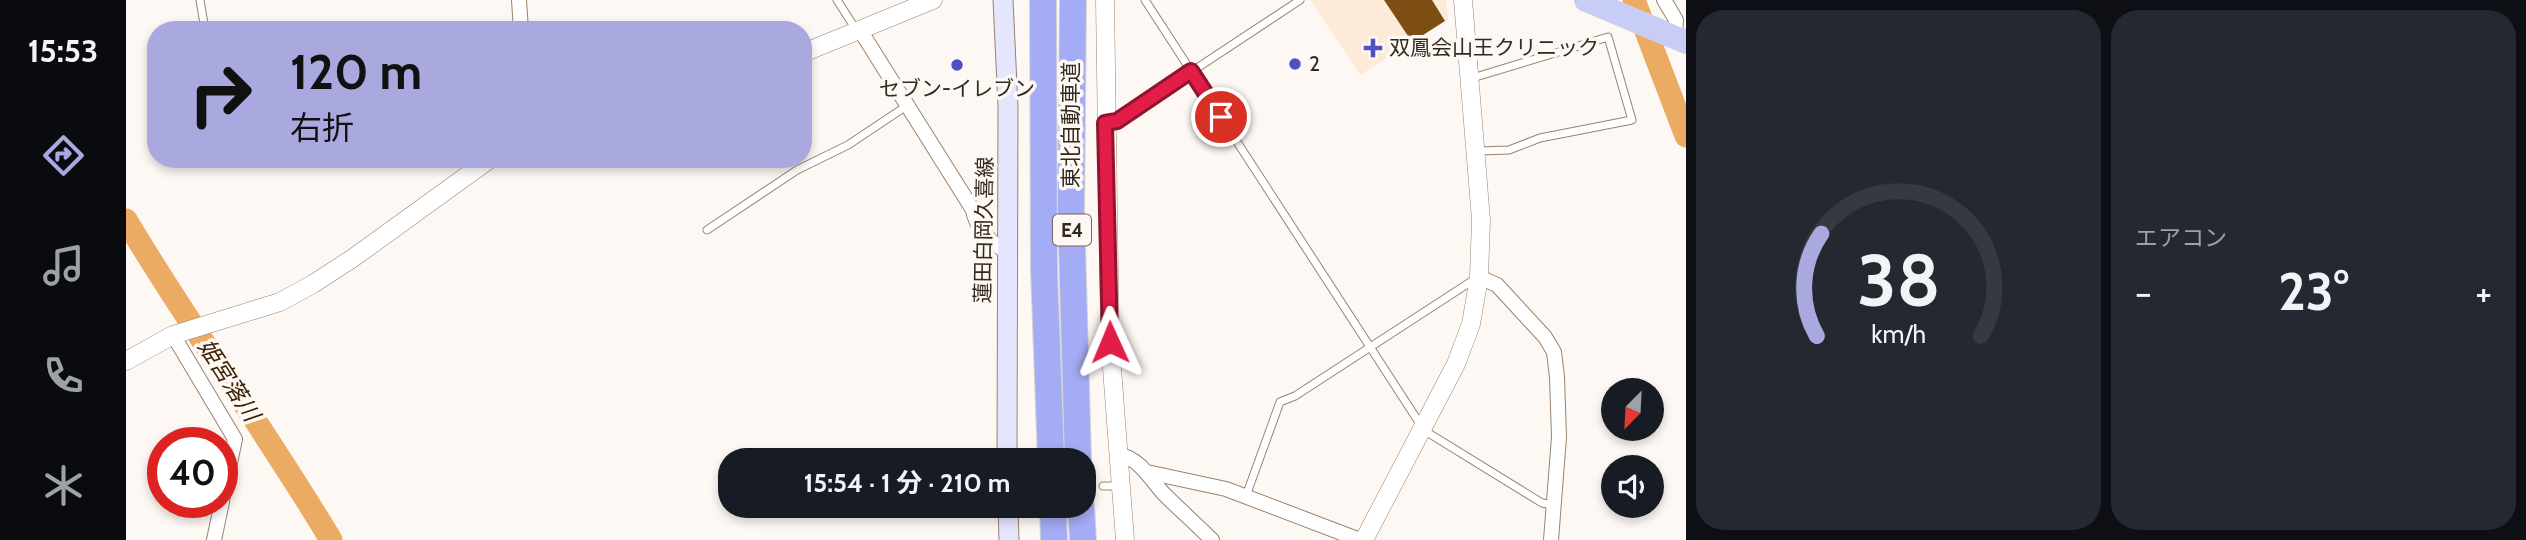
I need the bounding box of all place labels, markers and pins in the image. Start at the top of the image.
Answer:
place label: 双鳳会山王クリニック [1389,35,1599,60]
marker: 双鳳会山王クリニック [1363,38,1383,58]
place label: 2 [1309,51,1320,76]
marker: 2 [1287,56,1303,72]
marker: セブン-イレブン [949,57,965,73]
place label: セブン-イレブン [879,76,1035,101]
pin [1191,87,1251,147]

